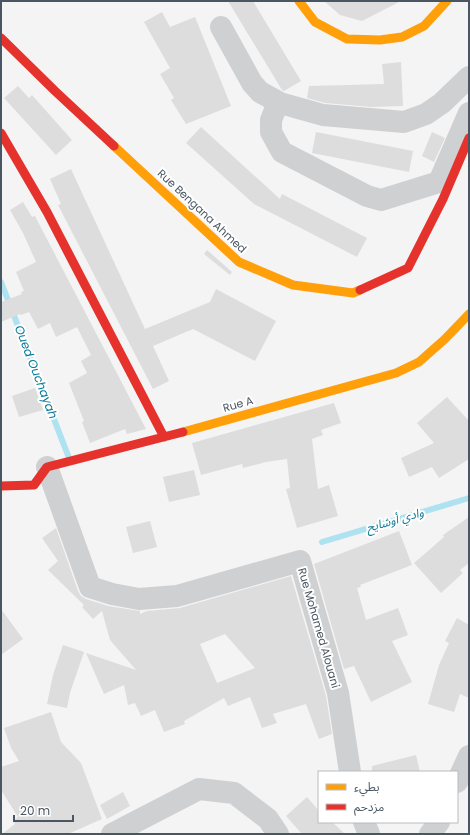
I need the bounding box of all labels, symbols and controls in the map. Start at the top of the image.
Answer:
street label: Rue Bengana Ahmed [154,165,250,257]
water label: Oued Ouchayah [11,323,62,421]
street label: Rue A [221,392,256,416]
water label: وادي أوشايح [363,503,427,538]
street label: Rue Mohamed Alouani [294,566,344,690]
legend [318,771,458,823]
text: بطيء [354,778,380,797]
scale bar [14,797,73,823]
text: مزدحم [354,798,384,816]
text: 20 m [20,802,50,819]

